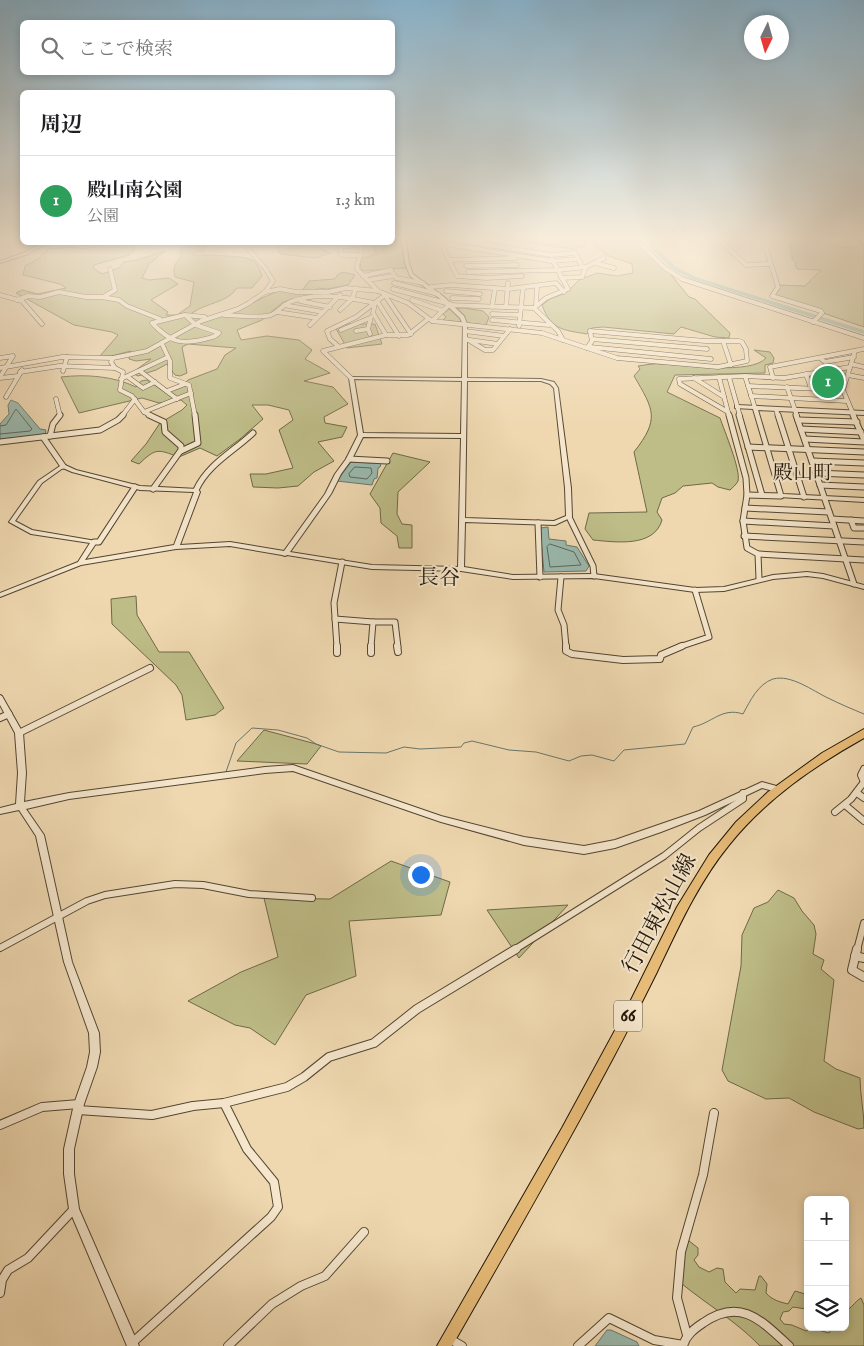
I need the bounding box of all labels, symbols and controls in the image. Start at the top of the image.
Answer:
north arrow [744,15,789,60]
search box [20,20,395,75]
icon: search [38,34,66,62]
text: ここで検索 [78,38,173,62]
text: 周辺 [40,112,82,139]
text: 殿山南公園 [87,179,182,203]
text: 1 [53,191,59,211]
text: 1.3 km [335,191,375,211]
text: 公園 [87,207,119,227]
pin: 1 [812,363,844,401]
district label: 殿山町 [773,461,833,486]
district label: 長谷 [418,565,460,592]
street label: 行田東松山線 [617,849,703,979]
your location [408,862,434,888]
road number: 66 [614,1000,642,1032]
map controls [804,1196,849,1331]
button: + [804,1196,849,1241]
button: − [804,1241,849,1286]
button: layers [804,1286,849,1331]

